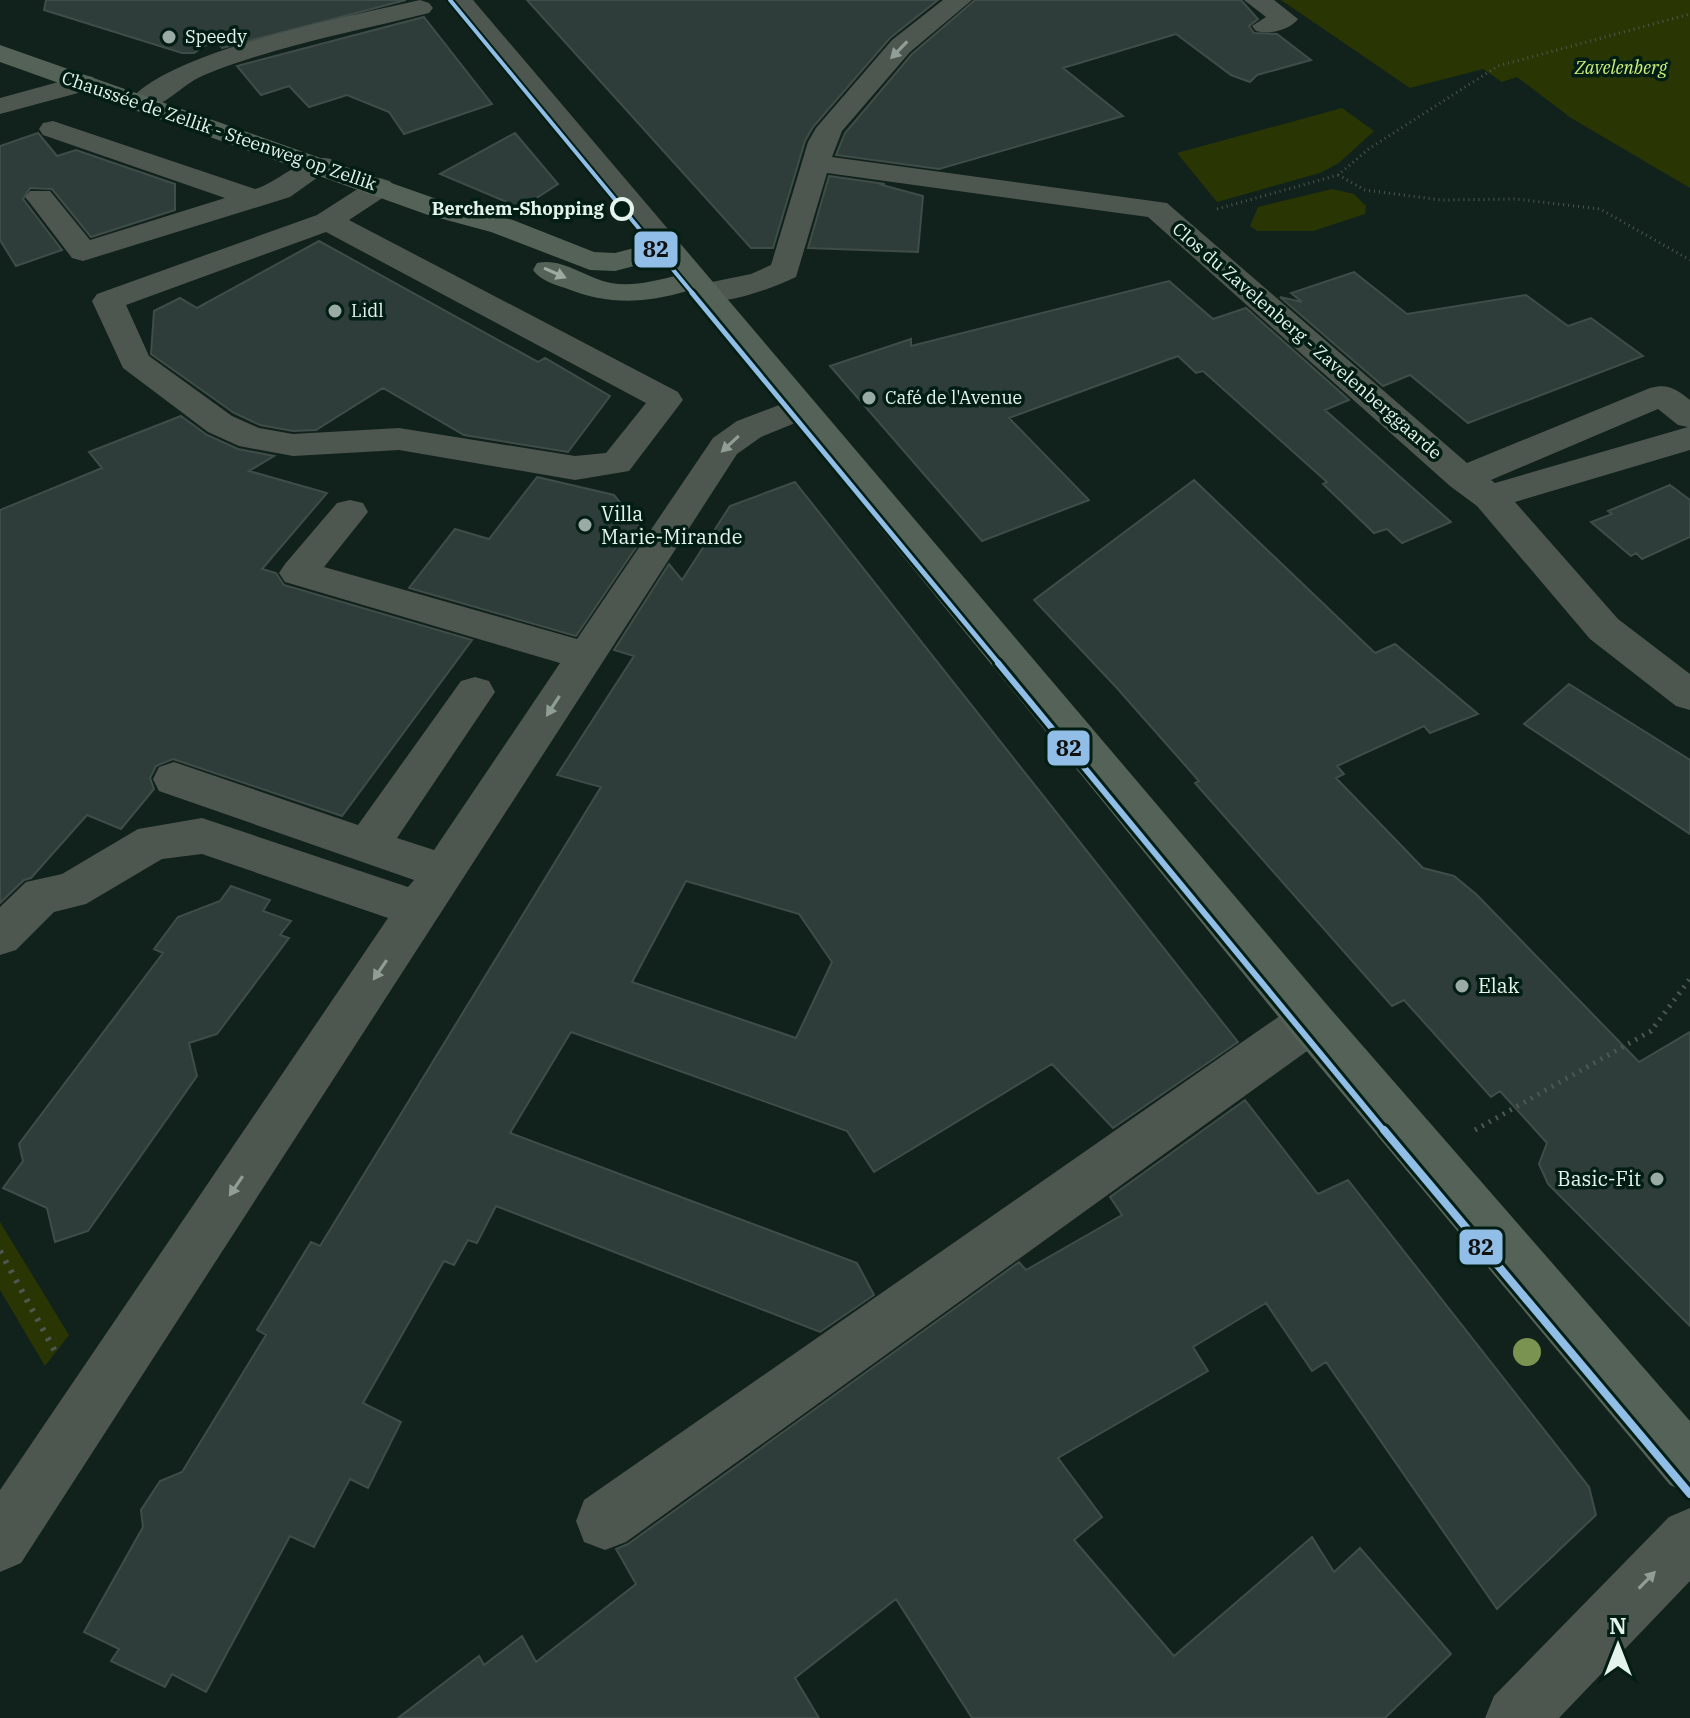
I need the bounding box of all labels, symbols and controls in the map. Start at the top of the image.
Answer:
place label: Speedy [185,25,247,48]
marker: Speedy [160,28,178,46]
one-way arrow [891,40,909,59]
park label: Zavelenberg [1574,56,1668,79]
street label: Chaussée de Zellik - Steenweg op Zellik [59,66,380,195]
place label: Berchem-Shopping [432,197,605,220]
marker: Berchem-Shopping [611,198,633,220]
street label: Clos du Zavelenberg - Zavelenberggaarde [1168,217,1447,464]
line badge: 82 [633,230,679,269]
text: 82 [643,234,669,263]
one-way arrow [543,266,567,280]
place label: Lidl [351,299,384,322]
marker: Lidl [326,302,344,320]
place label: Café de l'Avenue [885,386,1022,409]
marker: Café de l'Avenue [860,389,878,407]
one-way arrow [721,435,740,453]
place label: Villa Marie-Mirande [601,500,742,550]
marker: Villa Marie-Mirande [576,516,594,534]
one-way arrow [546,695,561,716]
line badge: 82 [1046,729,1091,767]
text: 82 [1056,733,1082,762]
one-way arrow [373,959,388,981]
place label: Elak [1478,972,1520,999]
marker: Elak [1453,977,1471,995]
place label: Basic-Fit [1557,1165,1641,1192]
marker: Basic-Fit [1648,1170,1666,1188]
one-way arrow [229,1176,244,1197]
line badge: 82 [1458,1228,1504,1266]
text: 82 [1468,1232,1494,1261]
one-way arrow [1637,1571,1656,1590]
north arrow [1578,1606,1658,1686]
text: N [1609,1611,1627,1640]

